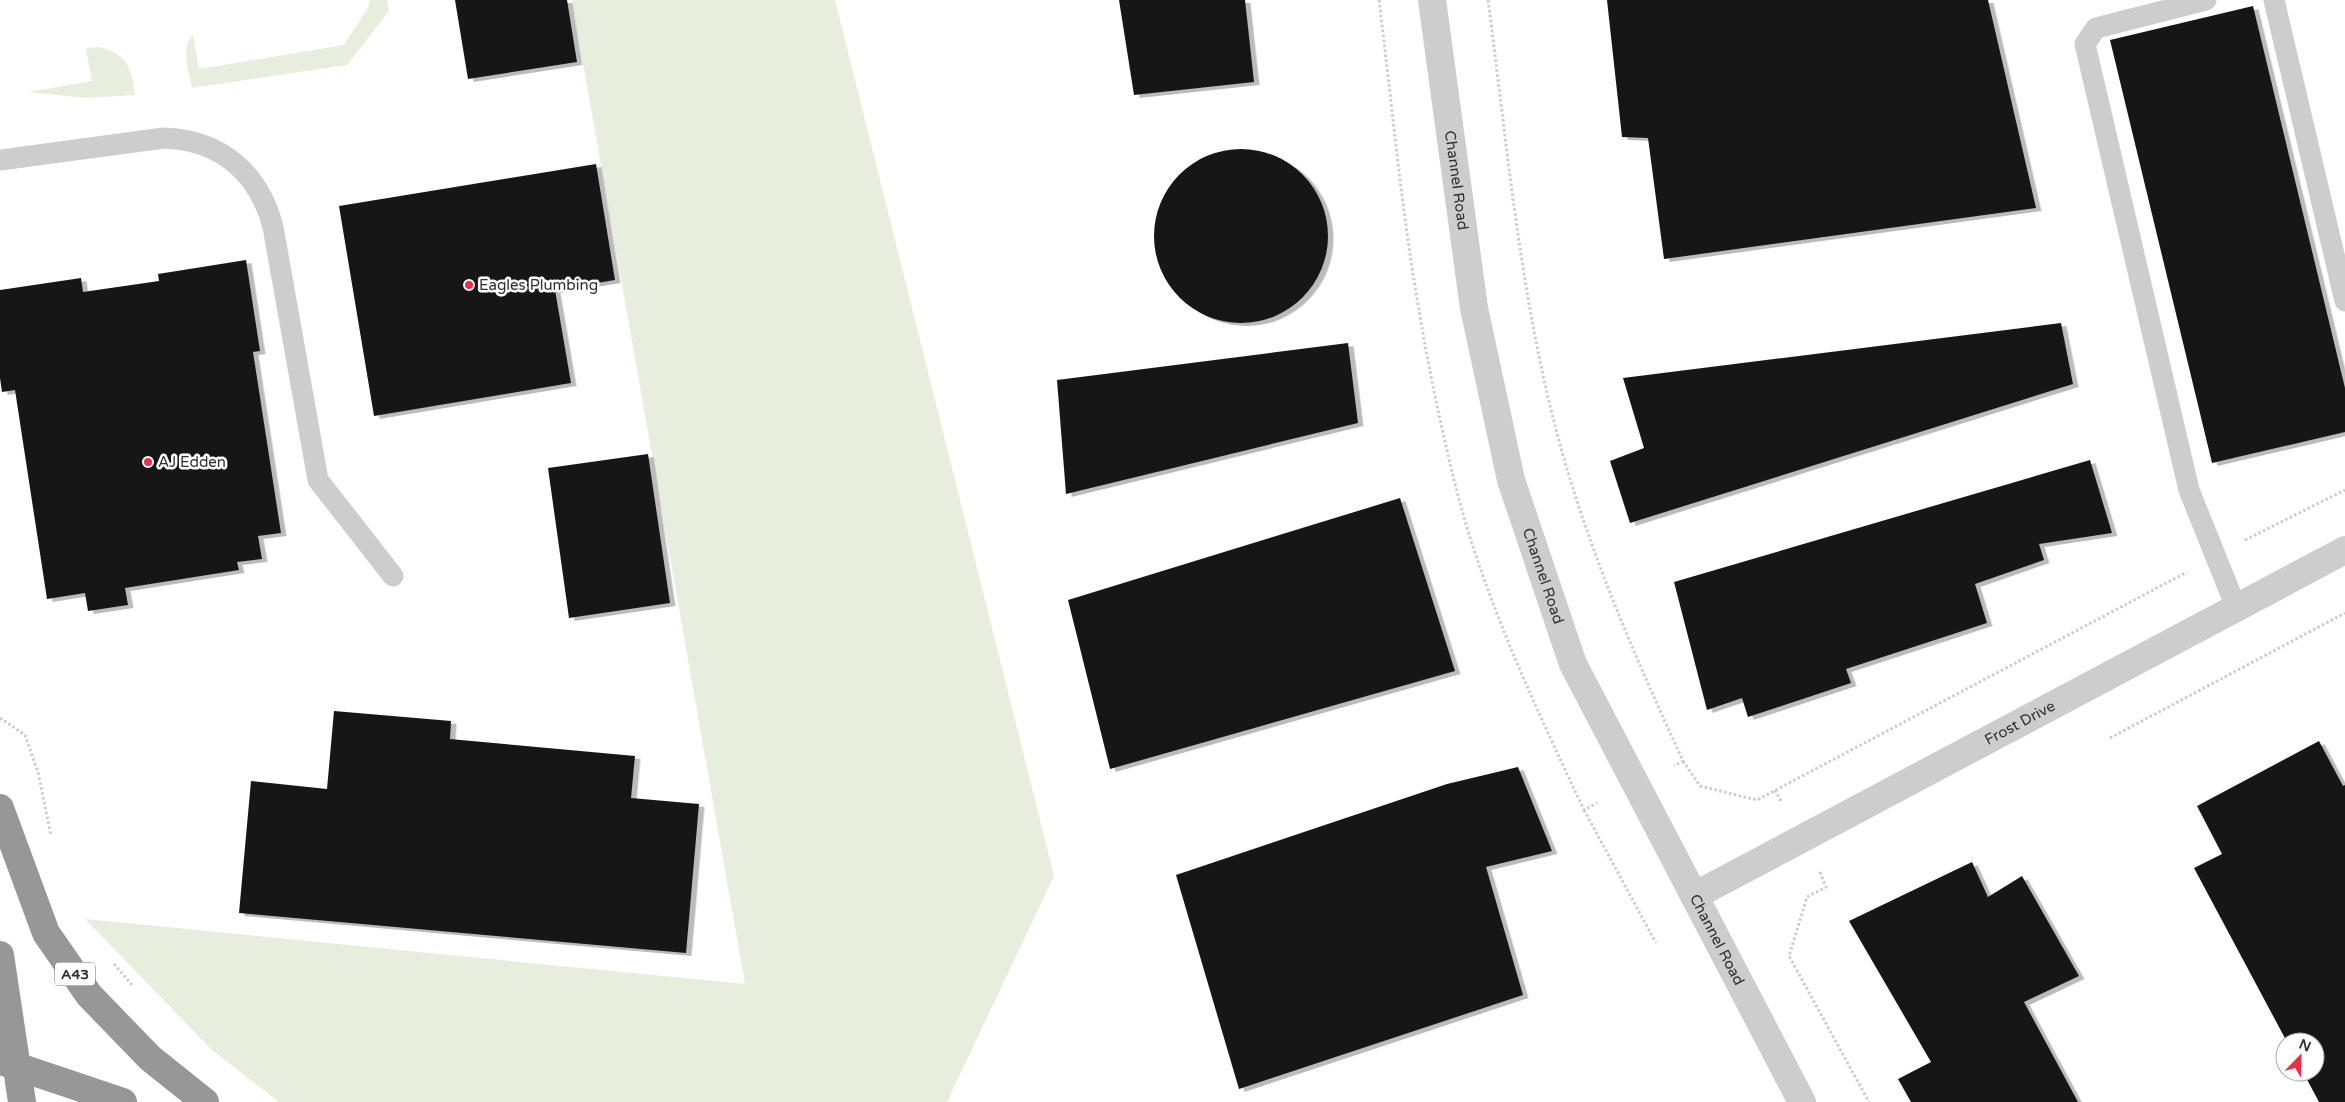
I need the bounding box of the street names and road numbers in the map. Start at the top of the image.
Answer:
street label: Channel Road [1441,129,1472,231]
street label: Channel Road [1519,526,1568,626]
street label: Frost Drive [1982,697,2058,749]
street label: Channel Road [1686,891,1748,988]
road number: A43 [55,962,95,986]

